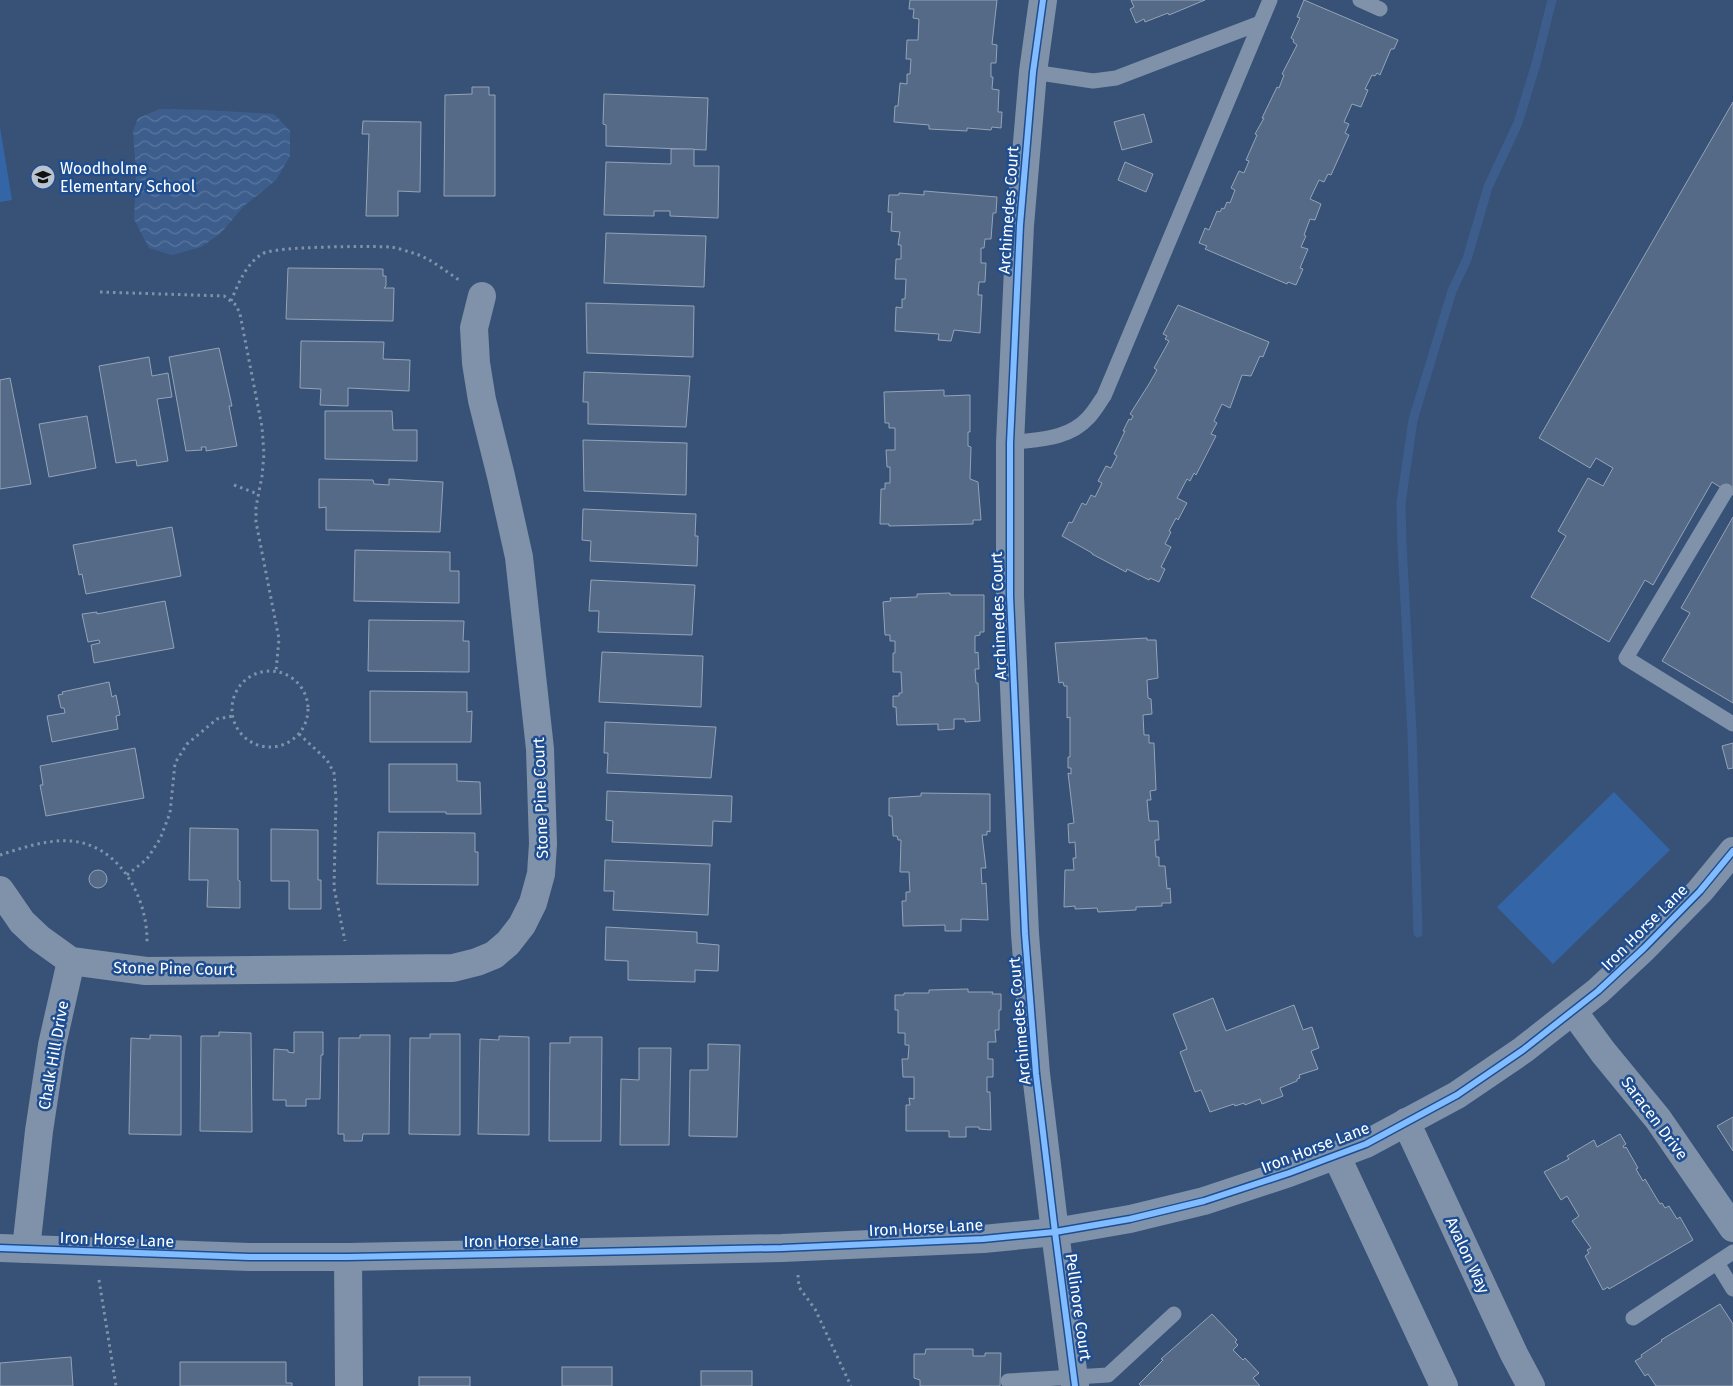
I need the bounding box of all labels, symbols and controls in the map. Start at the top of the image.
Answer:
street label: Archimedes Court [995,145,1022,275]
place label: Woodholme Elementary School [60,159,196,196]
school or university icon: Woodholme Elementary School [30,164,56,190]
street label: Archimedes Court [987,551,1010,680]
street label: Stone Pine Court [529,737,552,859]
street label: Iron Horse Lane [1597,880,1692,975]
street label: Archimedes Court [1004,956,1035,1086]
street label: Stone Pine Court [113,958,235,979]
street label: Chalk Hill Drive [35,999,72,1111]
street label: Saracen Drive [1617,1073,1692,1164]
street label: Iron Horse Lane [1258,1118,1372,1177]
street label: Avalon Way [1442,1214,1494,1296]
street label: Iron Horse Lane [868,1215,984,1240]
street label: Iron Horse Lane [59,1228,175,1251]
street label: Iron Horse Lane [464,1230,578,1251]
street label: Pellinore Court [1062,1252,1095,1362]

